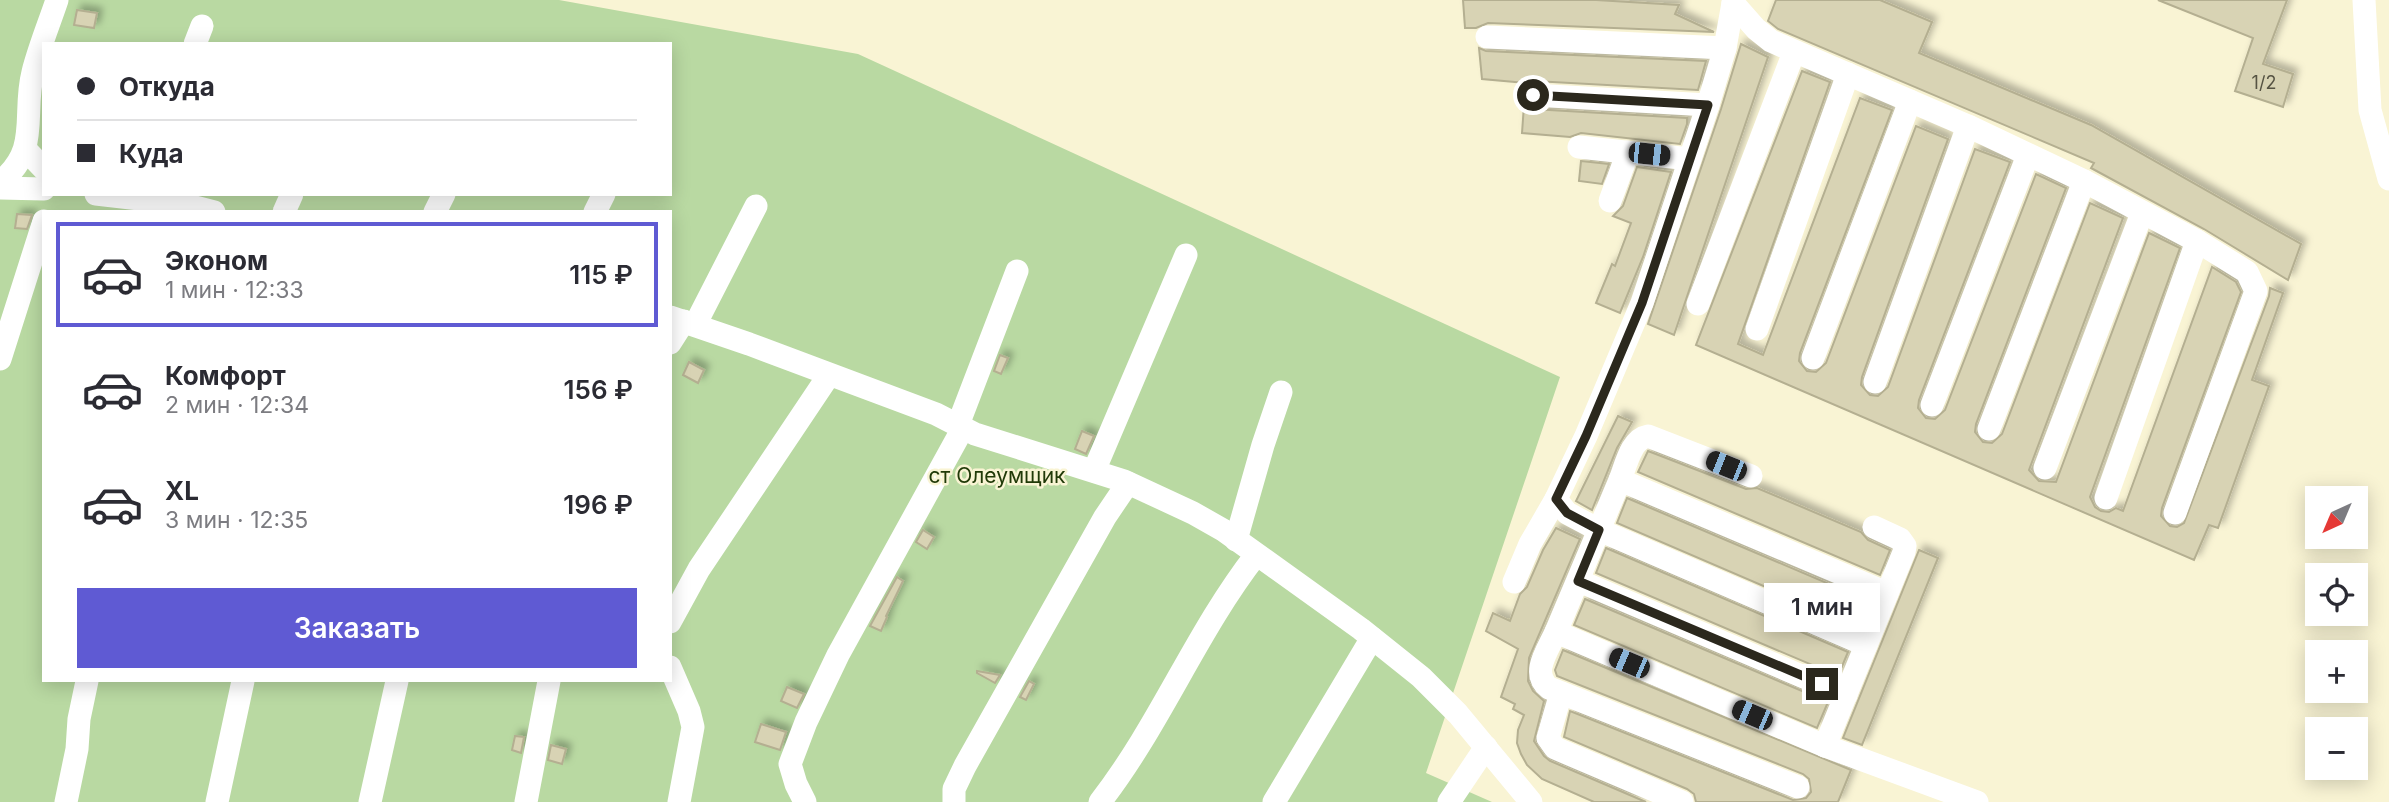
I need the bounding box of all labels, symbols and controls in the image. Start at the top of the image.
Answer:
text: Откуда [119,71,215,102]
house number: 1/2 [2252,72,2276,93]
route start [1517,79,1549,111]
text: Куда [119,138,184,169]
car [1628,141,1671,167]
icon: car [81,243,144,306]
text: Эконом [165,245,268,276]
text: 115 ₽ [569,259,633,290]
text: 1 мин · 12:33 [165,276,304,304]
icon: car [81,358,144,421]
text: Комфорт [165,360,286,391]
text: 156 ₽ [564,374,633,405]
text: 2 мин · 12:34 [165,391,309,419]
car [1703,448,1750,484]
park label: ст Олеумщик [928,463,1066,488]
icon: car [81,473,144,536]
text: XL [165,475,199,506]
north arrow [2305,486,2368,550]
map controls [2305,486,2368,780]
text: 196 ₽ [563,489,633,520]
text: 3 мин · 12:35 [165,506,308,534]
button: locate [2305,563,2368,626]
callout: 1 мин [1764,582,1880,632]
button: Заказать [77,588,637,668]
text: 1 мин [1791,593,1853,621]
button: + [2305,640,2368,703]
car [1606,645,1653,681]
route end [1806,668,1838,700]
car [1729,697,1776,733]
button: − [2305,717,2368,780]

